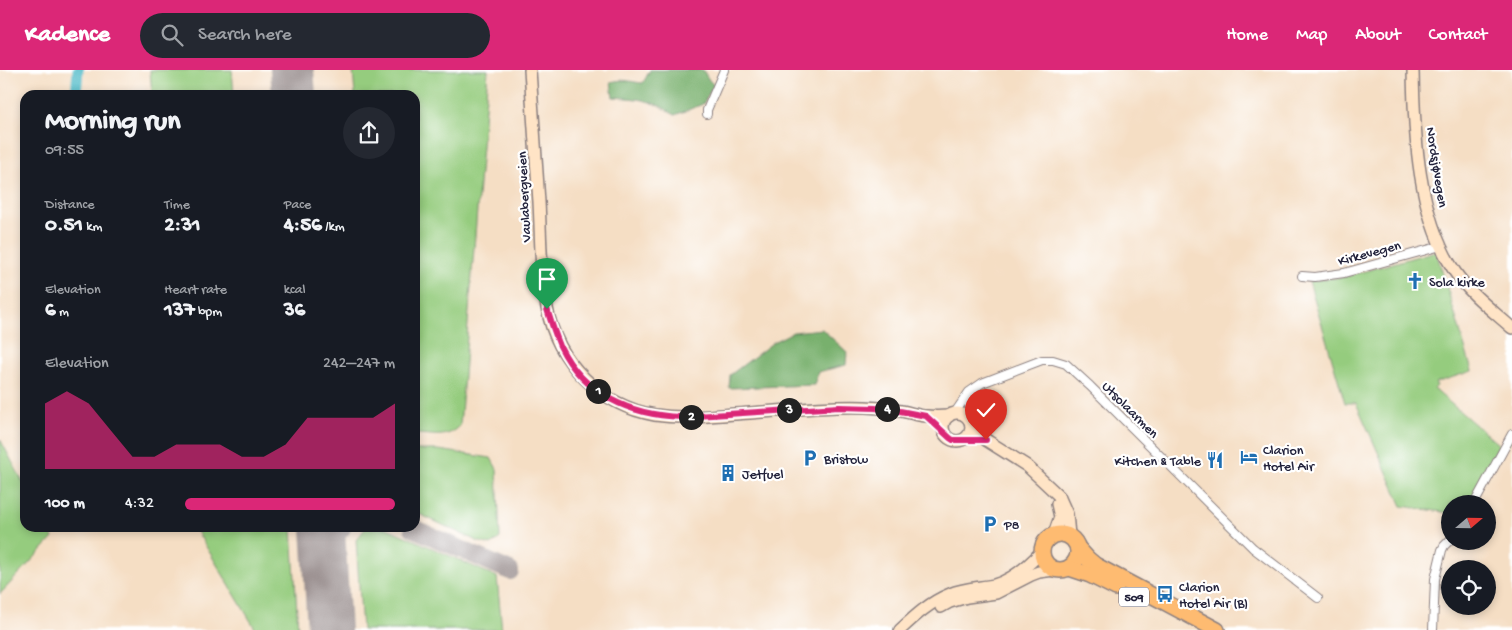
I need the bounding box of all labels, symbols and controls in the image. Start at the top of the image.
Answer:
search box [140,13,490,58]
text: Kadence [25,21,110,50]
icon: search [158,21,186,49]
text: Search here [198,24,292,47]
text: Home [1226,25,1268,46]
text: Map [1296,25,1327,46]
text: About [1355,25,1401,46]
text: Contact [1429,25,1487,46]
text: Morning run [45,106,180,139]
button: share [343,107,395,159]
street label: Nordsjøvegen [1421,126,1450,209]
text: 09:55 [45,142,84,161]
street label: Vaulabergveien [515,151,536,244]
text: Distance [45,197,94,214]
text: Time [164,197,190,214]
text: Pace [284,197,311,214]
text: 0.51 [45,214,83,239]
text: 2:31 [164,214,201,239]
text: 4:56 [284,214,322,239]
text: km [83,219,103,236]
text: /km [322,219,345,236]
street label: Kirkevegen [1336,238,1403,271]
pin [526,258,568,309]
icon: arrive [533,265,561,293]
church icon: Sola kirke [1405,271,1425,291]
place label: Sola kirke [1429,275,1485,292]
text: Elevation [45,282,101,299]
text: Heart rate [164,282,227,299]
text: kcal [284,282,306,299]
text: 6 [45,299,56,324]
text: 137 [164,299,195,324]
text: 36 [284,299,305,324]
text: m [56,304,69,321]
text: bpm [195,304,222,321]
text: Elevation [45,355,109,374]
text: 242–247 m [323,355,395,374]
pin: 1 [586,378,610,404]
street label: Utsolaarmen [1097,379,1162,443]
text: 1 [596,383,601,400]
pin [965,389,1007,440]
pin: 4 [874,396,900,422]
icon: check [972,396,1000,424]
pin: 3 [776,398,802,422]
text: 4 [884,401,891,418]
text: 3 [786,402,793,419]
pin: 2 [678,404,704,430]
text: 2 [688,409,695,426]
place label: Clarion Hotel Air [1263,443,1315,476]
hotel icon: Clarion Hotel Air [1239,447,1259,467]
parking icon: Bristow [800,448,820,468]
restaurant icon: Kitchen & Table [1205,450,1225,470]
place label: Bristow [823,452,868,469]
place label: Kitchen & Table [1114,454,1202,471]
building icon: Jetfuel [718,463,738,483]
place label: Jetfuel [742,467,784,484]
text: 100 m [45,495,85,514]
text: 4:32 [125,495,154,514]
north arrow [1441,495,1496,550]
map controls [1441,495,1496,615]
parking icon: P8 [980,514,1000,534]
place label: P8 [1003,518,1020,535]
button: locate [1441,560,1496,615]
place label: Clarion Hotel Air (B) [1179,580,1248,613]
bus stop icon: Clarion Hotel Air (B) [1155,584,1175,604]
road number: 509 [1119,588,1149,606]

